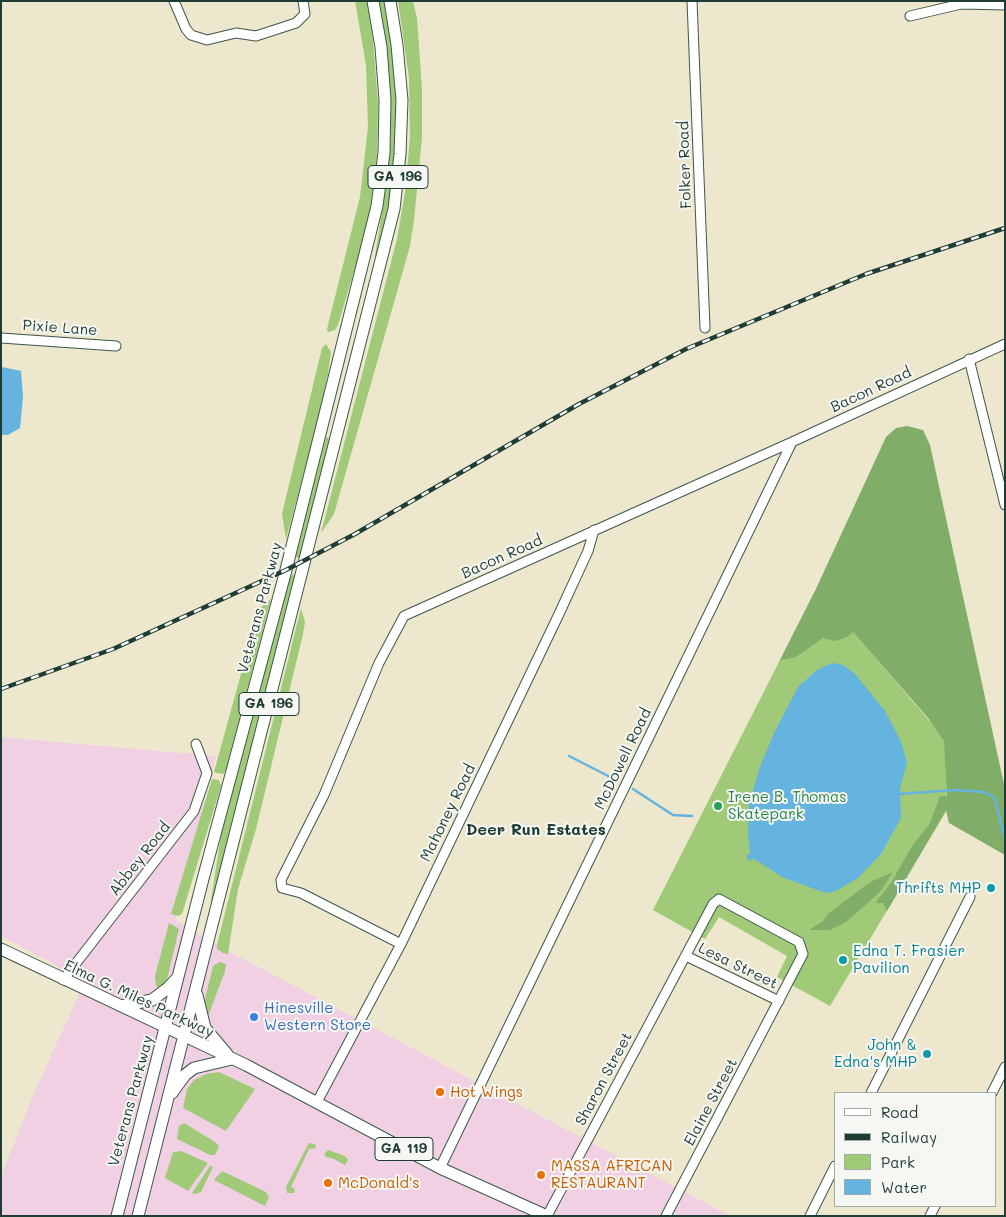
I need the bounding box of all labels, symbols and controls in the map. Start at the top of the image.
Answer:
street label: Folker Road [674,121,696,209]
road number: GA 196 [368,166,428,188]
street label: Pixie Lane [22,316,98,340]
street label: Bacon Road [828,363,914,417]
street label: Bacon Road [459,531,545,583]
street label: Veterans Parkway [234,541,286,675]
road number: GA 196 [239,692,299,716]
street label: McDowell Road [591,705,655,813]
street label: Mahoney Road [417,761,479,865]
place label: Irene B. Thomas Skatepark [728,788,847,823]
marker: Irene B. Thomas Skatepark [712,800,724,812]
street label: Abbey Road [106,818,174,900]
district label: Deer Run Estates [466,820,606,840]
place label: Thrifts MHP [896,879,981,897]
marker: Thrifts MHP [985,882,997,894]
street label: Lesa Street [695,939,781,993]
place label: Edna T. Frasier Pavilion [853,942,965,977]
marker: Edna T. Frasier Pavilion [837,954,849,966]
street label: Elma G. Miles Parkway [61,956,217,1042]
place label: Hinesville Western Store [264,999,371,1034]
marker: Hinesville Western Store [248,1011,260,1023]
street label: Sharon Street [572,1029,636,1129]
street label: Veterans Parkway [105,1034,157,1168]
place label: John & Edna's MHP [834,1036,917,1071]
marker: John & Edna's MHP [921,1048,933,1060]
street label: Elaine Street [680,1055,742,1149]
place label: Hot Wings [450,1083,523,1101]
marker: Hot Wings [434,1086,446,1098]
legend [834,1092,996,1207]
text: Road [881,1102,918,1122]
text: Railway [881,1127,937,1147]
road number: GA 119 [375,1138,433,1160]
text: Park [881,1152,915,1172]
place label: MASSA AFRICAN RESTAURANT [551,1157,673,1192]
marker: MASSA AFRICAN RESTAURANT [535,1169,547,1181]
place label: McDonald's [338,1174,420,1192]
marker: McDonald's [322,1177,334,1189]
text: Water [881,1177,927,1197]

